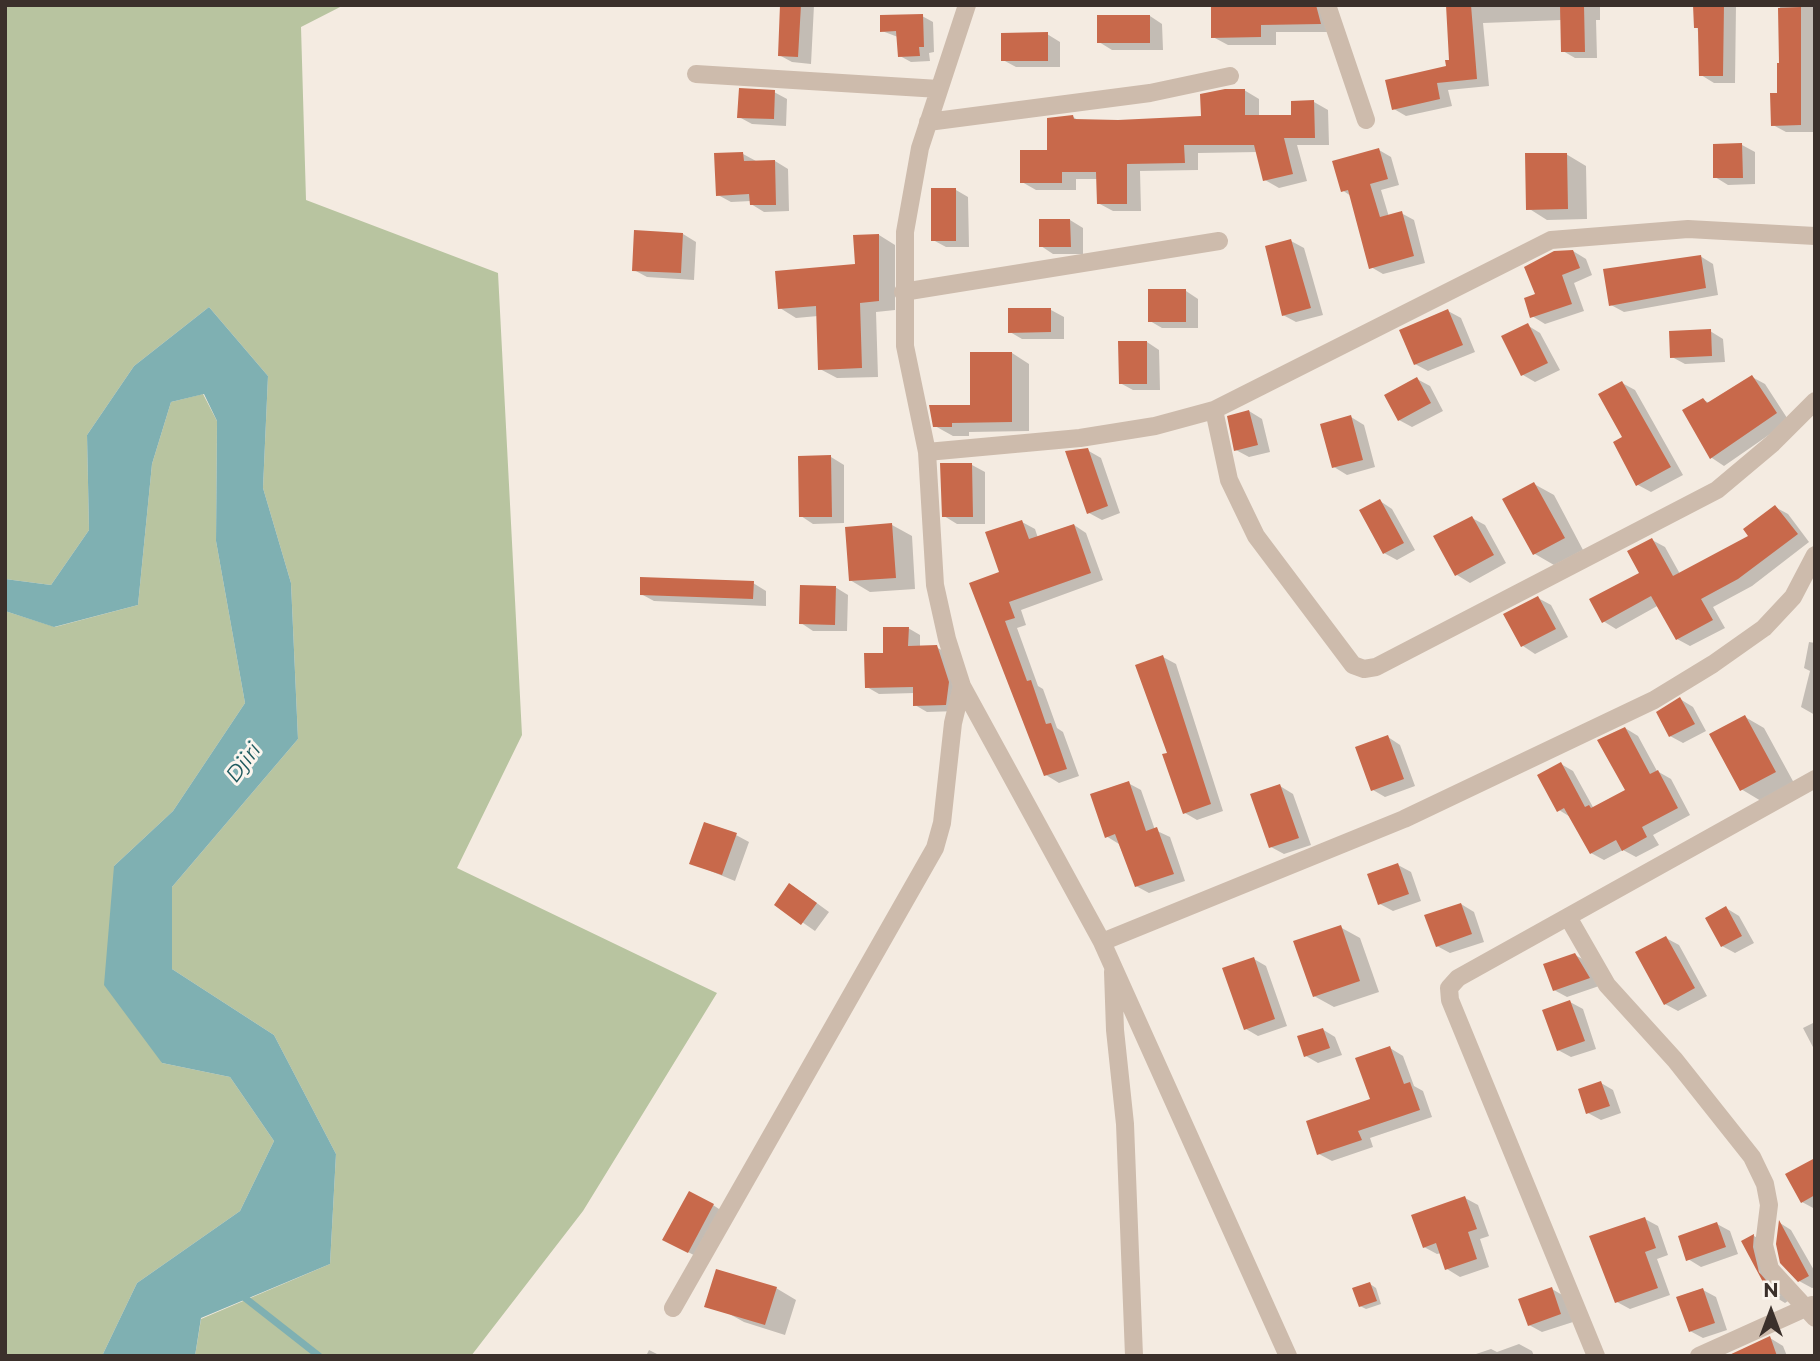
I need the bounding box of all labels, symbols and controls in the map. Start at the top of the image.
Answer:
water label: Djiri [221,738,267,788]
north arrow [1736,1277,1806,1347]
text: N [1763,1279,1779,1302]

